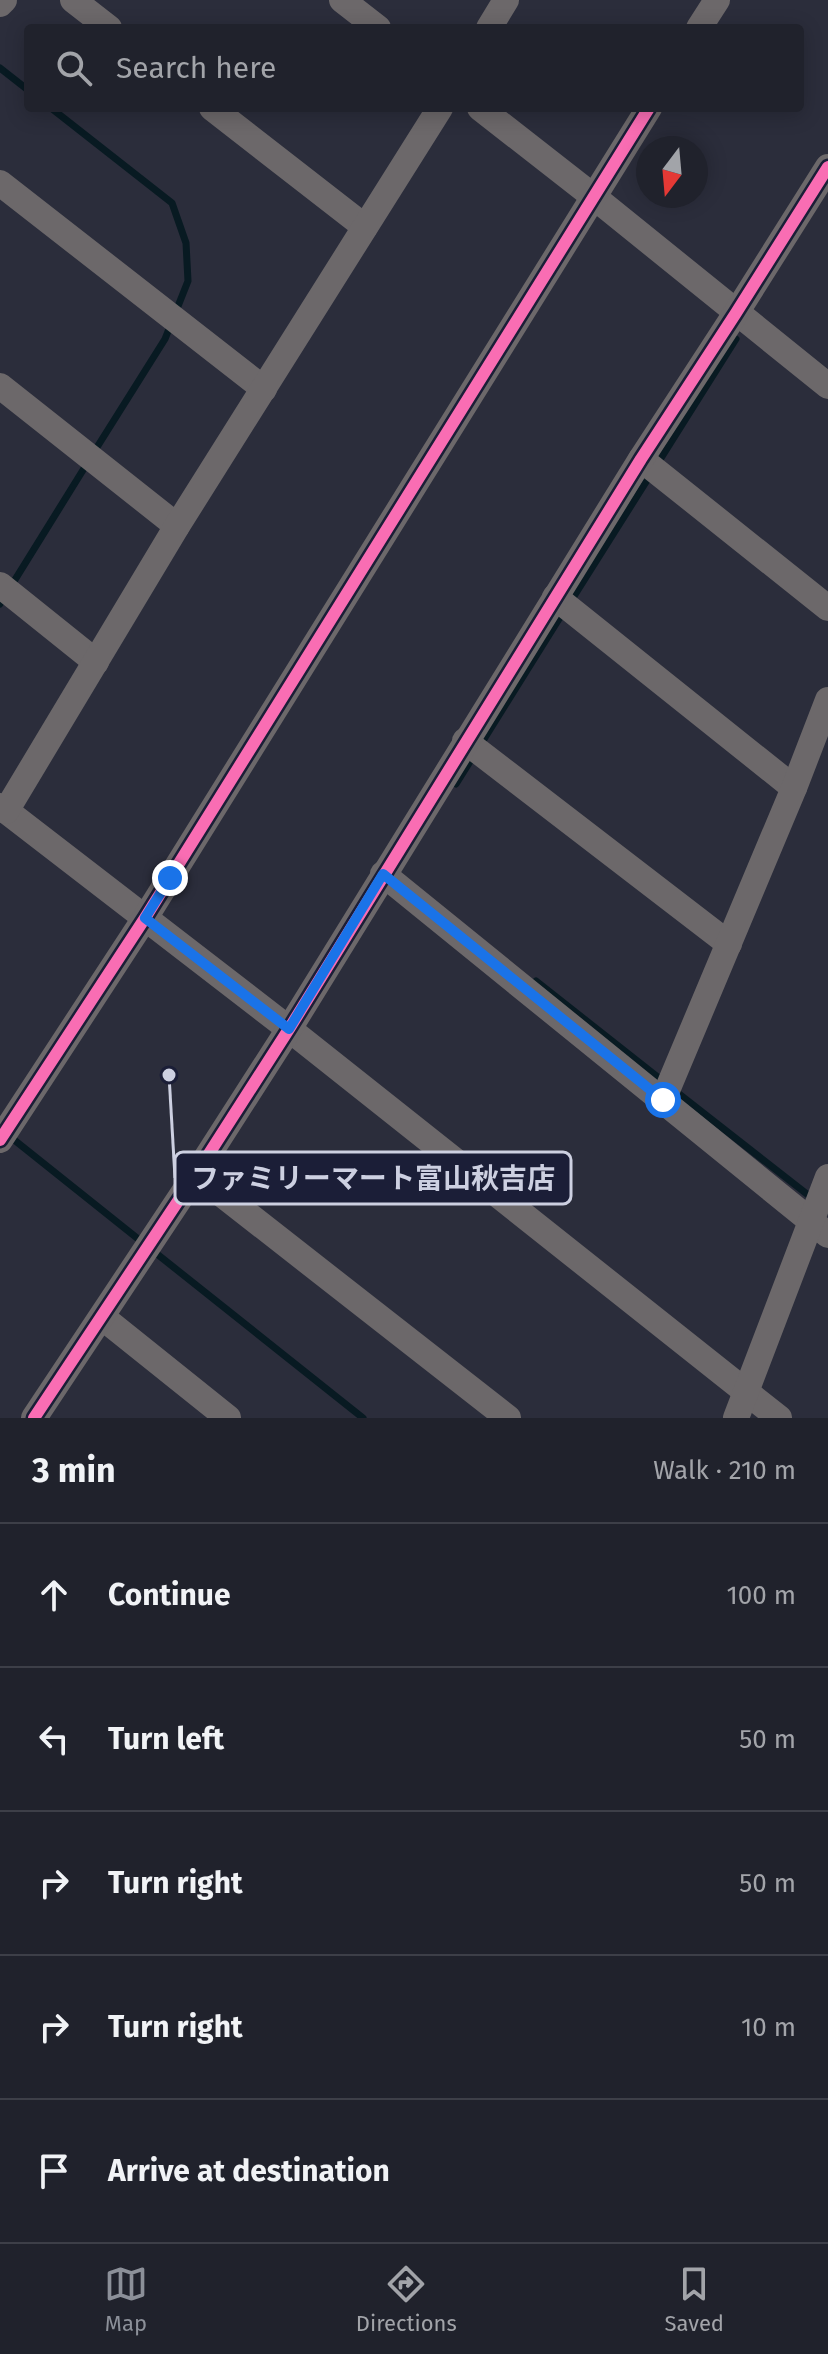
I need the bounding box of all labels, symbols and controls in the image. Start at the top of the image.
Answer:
search box [24,24,804,112]
icon: search [52,46,96,90]
text: Search here [116,50,276,86]
north arrow [636,136,708,208]
route end [152,860,188,896]
route start [645,1082,681,1118]
callout: ファミリーマート富山秋吉店 [175,1152,571,1204]
text: ファミリーマート富山秋吉店 [191,1162,555,1195]
text: 3 min [32,1450,116,1491]
text: Walk · 210 m [653,1455,796,1486]
icon: ahead [32,1573,76,1617]
text: Continue [108,1577,231,1613]
text: 100 m [727,1580,796,1611]
icon: left [32,1717,76,1761]
text: Turn left [108,1721,224,1757]
text: 50 m [739,1724,796,1755]
icon: right [32,1861,76,1905]
text: Turn right [108,1865,243,1901]
text: 50 m [739,1868,796,1899]
icon: right [32,2005,76,2049]
text: Turn right [108,2009,243,2045]
text: 10 m [741,2012,796,2043]
icon: arrive [32,2149,76,2193]
text: Arrive at destination [108,2153,390,2189]
tab: Map [104,2262,148,2337]
tab: Directions [356,2262,457,2337]
tab: Saved [665,2262,724,2337]

